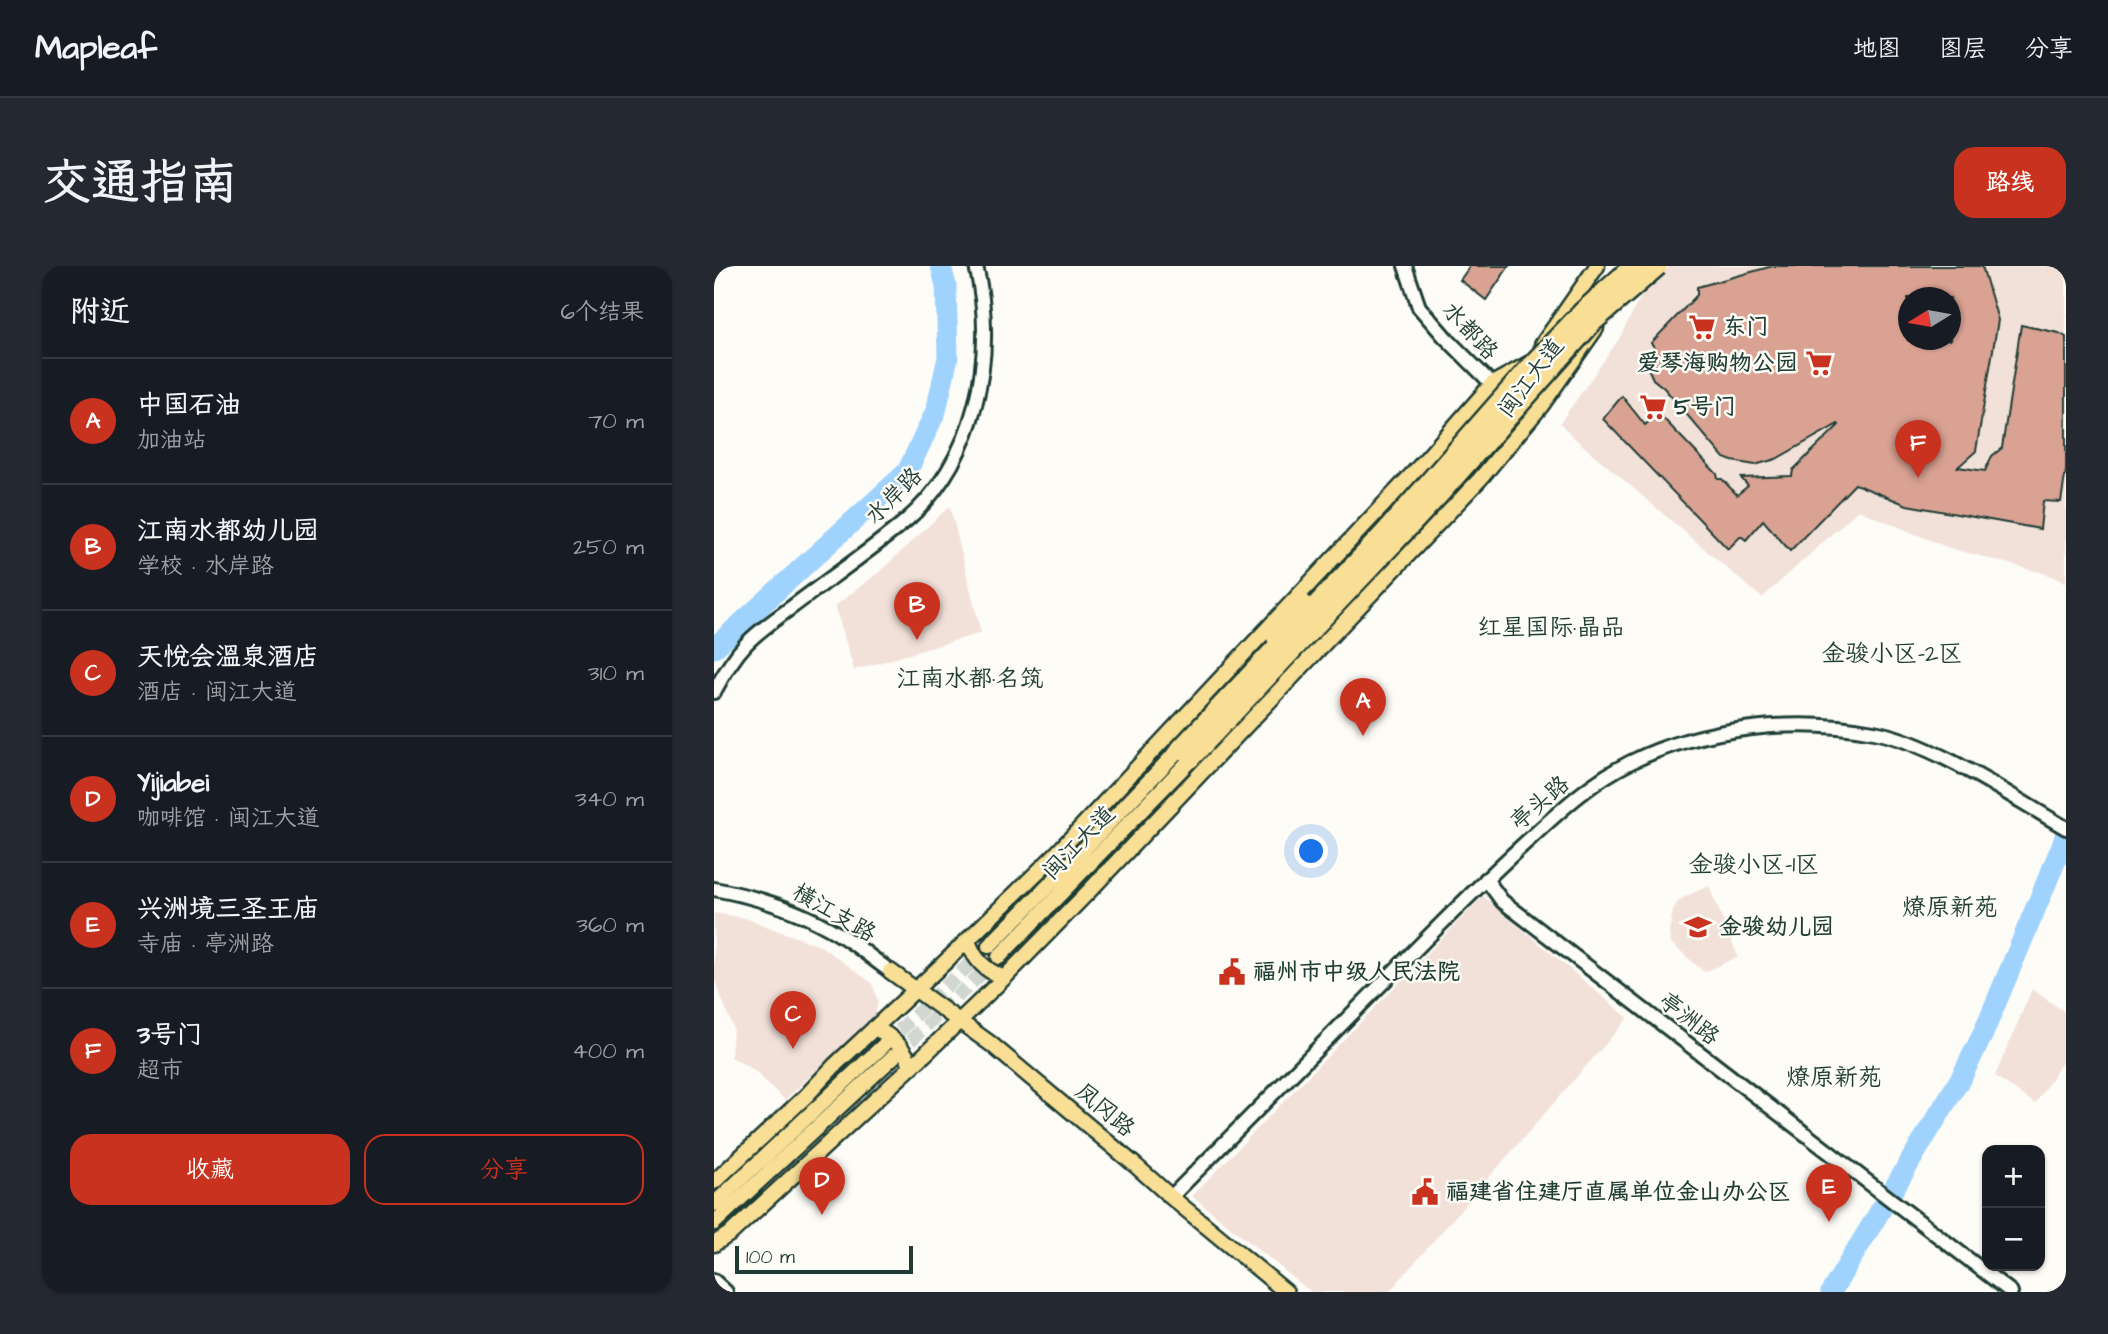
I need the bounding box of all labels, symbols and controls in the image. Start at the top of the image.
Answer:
text: Mapleaf [35,25,157,71]
text: 地图 [1853,32,1901,66]
text: 图层 [1939,32,1987,66]
text: 分享 [2025,32,2073,66]
button: 路线 [1954,147,2066,218]
text: 交通指南 [42,150,238,218]
north arrow [1898,287,1961,350]
text: 附近 [70,291,130,333]
street label: 水都路 [1435,295,1505,367]
text: 6个结果 [561,296,644,328]
place label: 东门 [1723,311,1769,343]
supermarket icon: 东门 [1687,312,1717,342]
street label: 闽江大道 [1491,332,1571,424]
place label: 爱琴海购物公园 [1637,347,1798,379]
supermarket icon: 爱琴海购物公园 [1804,348,1834,378]
text: 中国石油 [137,387,241,423]
place label: 5号门 [1674,391,1736,423]
supermarket icon: 5号门 [1638,392,1668,422]
text: A [86,405,100,437]
text: 70 m [588,405,644,437]
pin: F [1895,420,1941,478]
text: 加油站 [137,424,206,456]
street label: 水岸路 [858,460,930,532]
text: 江南水都幼儿园 [137,513,319,549]
text: B [85,531,101,563]
text: 250 m [573,531,644,563]
text: 学校 · 水岸路 [137,550,274,582]
pin: B [894,582,940,640]
district label: 红星国际·晶品 [1477,611,1625,645]
district label: 金骏小区-2区 [1821,637,1963,671]
text: 天悦会温泉酒店 [137,639,319,675]
text: C [85,657,101,689]
text: 310 m [588,657,644,689]
district label: 江南水都·名筑 [896,662,1044,696]
text: 酒店 · 闽江大道 [137,676,297,708]
pin: A [1340,678,1386,736]
text: Yijiabei [137,765,209,801]
street label: 亭头路 [1503,768,1577,838]
text: D [86,783,100,815]
text: 340 m [575,783,644,815]
street label: 闽江大道 [1036,799,1122,887]
text: 咖啡馆 · 闽江大道 [137,802,320,834]
your location [1294,834,1328,868]
district label: 金骏小区-1区 [1689,848,1819,882]
street label: 横江支路 [786,876,882,950]
text: 兴洲境三圣王庙 [137,891,319,927]
district label: 燎原新苑 [1902,891,1998,925]
text: E [86,909,100,941]
text: 360 m [576,909,644,941]
place label: 金骏幼儿园 [1719,911,1834,943]
school or university icon: 金骏幼儿园 [1683,912,1713,942]
text: 寺庙 · 亭洲路 [137,928,274,960]
place label: 福州市中级人民法院 [1253,956,1460,988]
public building icon: 福州市中级人民法院 [1217,957,1247,987]
street label: 亭洲路 [1652,985,1726,1053]
pin: C [770,991,816,1049]
text: 3号门 [137,1017,202,1053]
text: F [85,1035,101,1067]
text: 400 m [572,1035,644,1067]
text: 超市 [137,1054,183,1086]
district label: 燎原新苑 [1786,1061,1882,1095]
street label: 凤冈路 [1068,1076,1142,1144]
button: 收藏 [70,1134,350,1205]
button: 分享 [364,1134,644,1205]
map controls [1982,1145,2045,1271]
button: + [1982,1145,2045,1208]
pin: D [799,1157,845,1215]
pin: E [1806,1164,1852,1222]
place label: 福建省住建厅直属单位金山办公区 [1446,1176,1791,1208]
public building icon: 福建省住建厅直属单位金山办公区 [1410,1177,1440,1207]
button: − [1982,1208,2045,1271]
scale bar [735,1243,914,1275]
text: 100 m [746,1244,795,1271]

